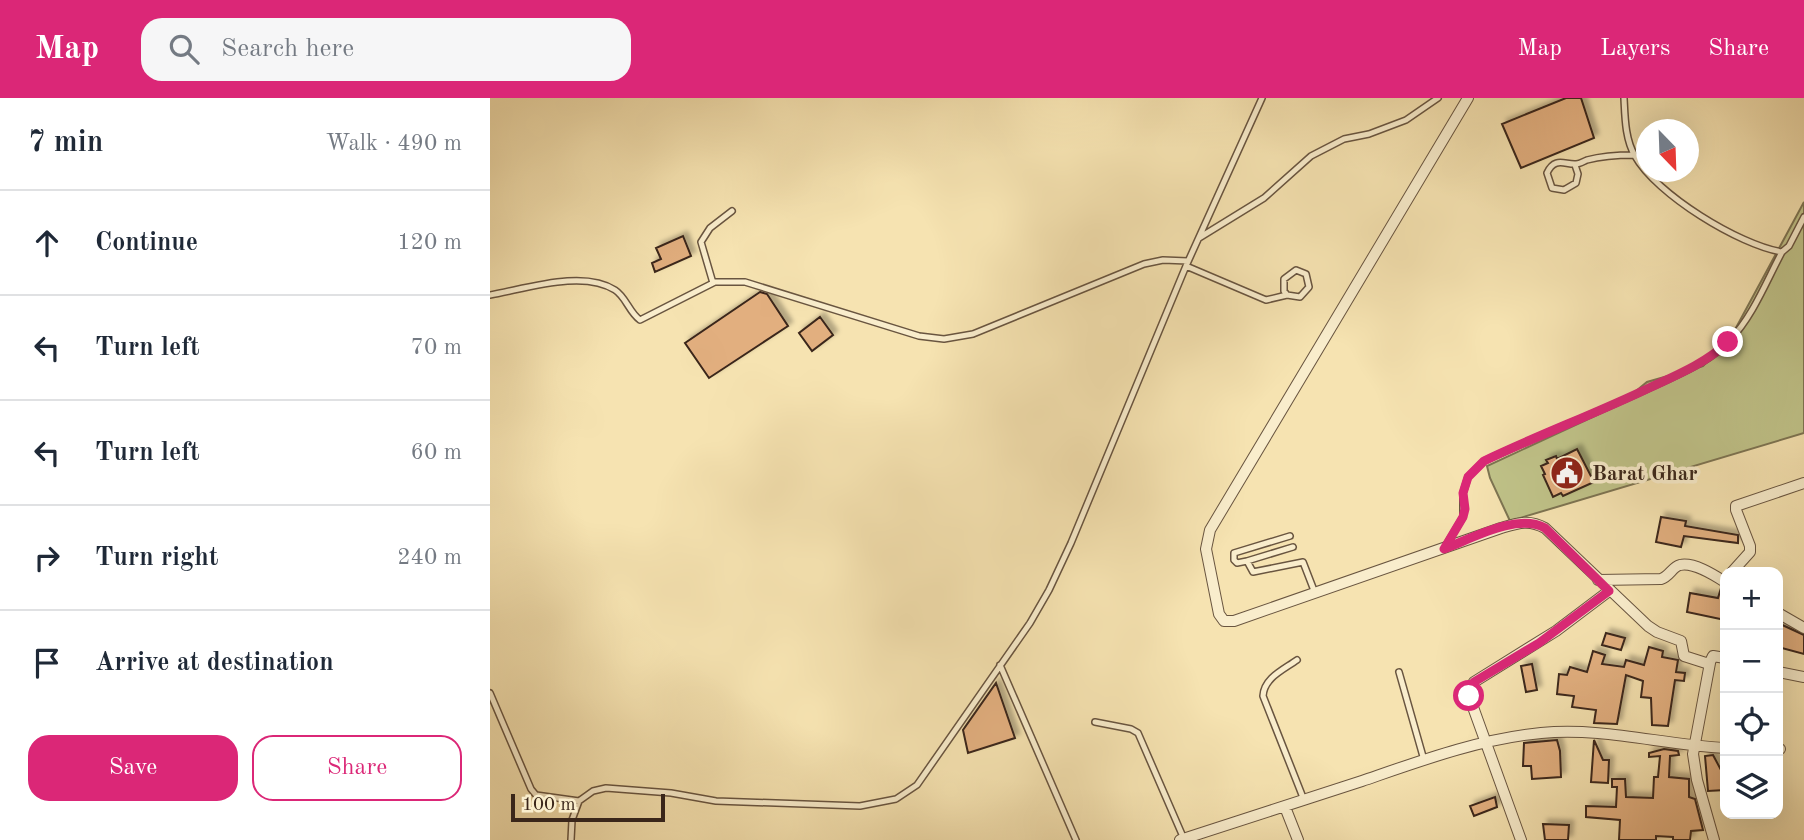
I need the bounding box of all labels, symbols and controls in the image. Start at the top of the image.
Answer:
search box [141,18,631,81]
icon: search [165,30,203,68]
text: Map [35,33,99,66]
text: Search here [221,36,354,62]
text: Map [1518,37,1562,61]
text: Layers [1600,37,1670,61]
text: Share [1708,37,1769,61]
north arrow [1636,119,1699,182]
text: 7 min [28,128,103,158]
text: Walk · 490 m [326,132,462,155]
icon: ahead [28,224,66,262]
text: Continue [95,230,198,256]
text: 120 m [397,231,462,254]
route end [1712,326,1743,357]
icon: left [28,329,66,367]
text: Turn left [95,335,200,361]
text: 70 m [411,336,462,359]
icon: left [28,434,66,472]
text: Turn left [95,440,200,466]
text: 60 m [411,441,462,464]
public building icon: Barat Ghar [1548,454,1586,492]
place label: Barat Ghar [1592,464,1698,485]
icon: right [28,539,66,577]
text: Turn right [95,545,218,571]
text: 240 m [397,546,462,569]
map controls [1720,567,1783,819]
button: + [1720,567,1783,630]
button: − [1720,630,1783,693]
icon: arrive [28,644,66,682]
text: Arrive at destination [95,650,334,676]
route start [1453,680,1484,711]
button: locate [1720,693,1783,756]
button: Save [28,735,238,801]
button: Share [252,735,462,801]
button: layers [1720,756,1783,819]
scale bar [511,791,665,823]
text: 100 m [522,796,575,815]

